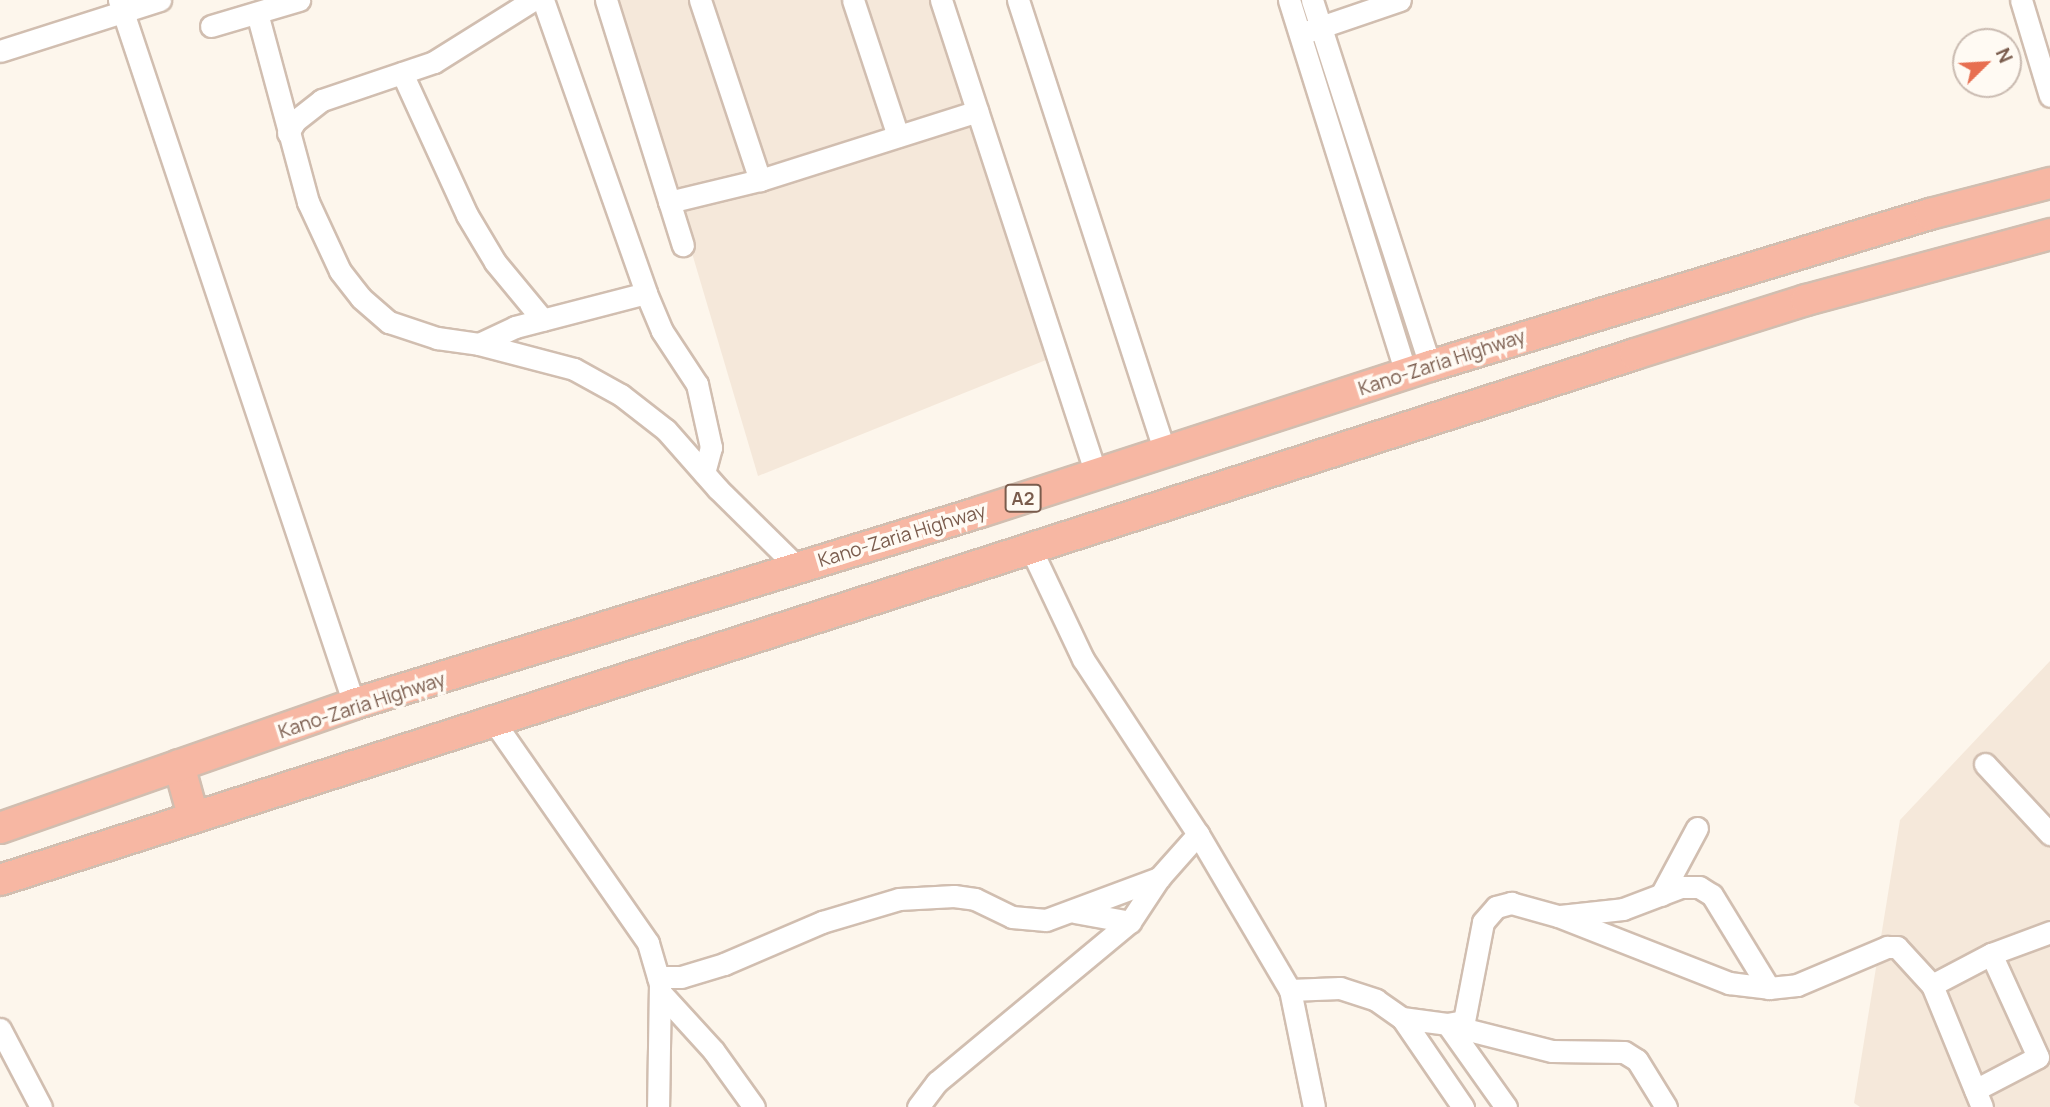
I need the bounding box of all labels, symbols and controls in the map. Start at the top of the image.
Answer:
north arrow [1952,28,2022,98]
text: N [1990,44,2019,67]
street label: Kano-Zaria Highway [1356,325,1528,401]
road number: A2 [1004,484,1042,512]
street label: Kano-Zaria Highway [815,500,989,572]
street label: Kano-Zaria Highway [276,668,448,744]

